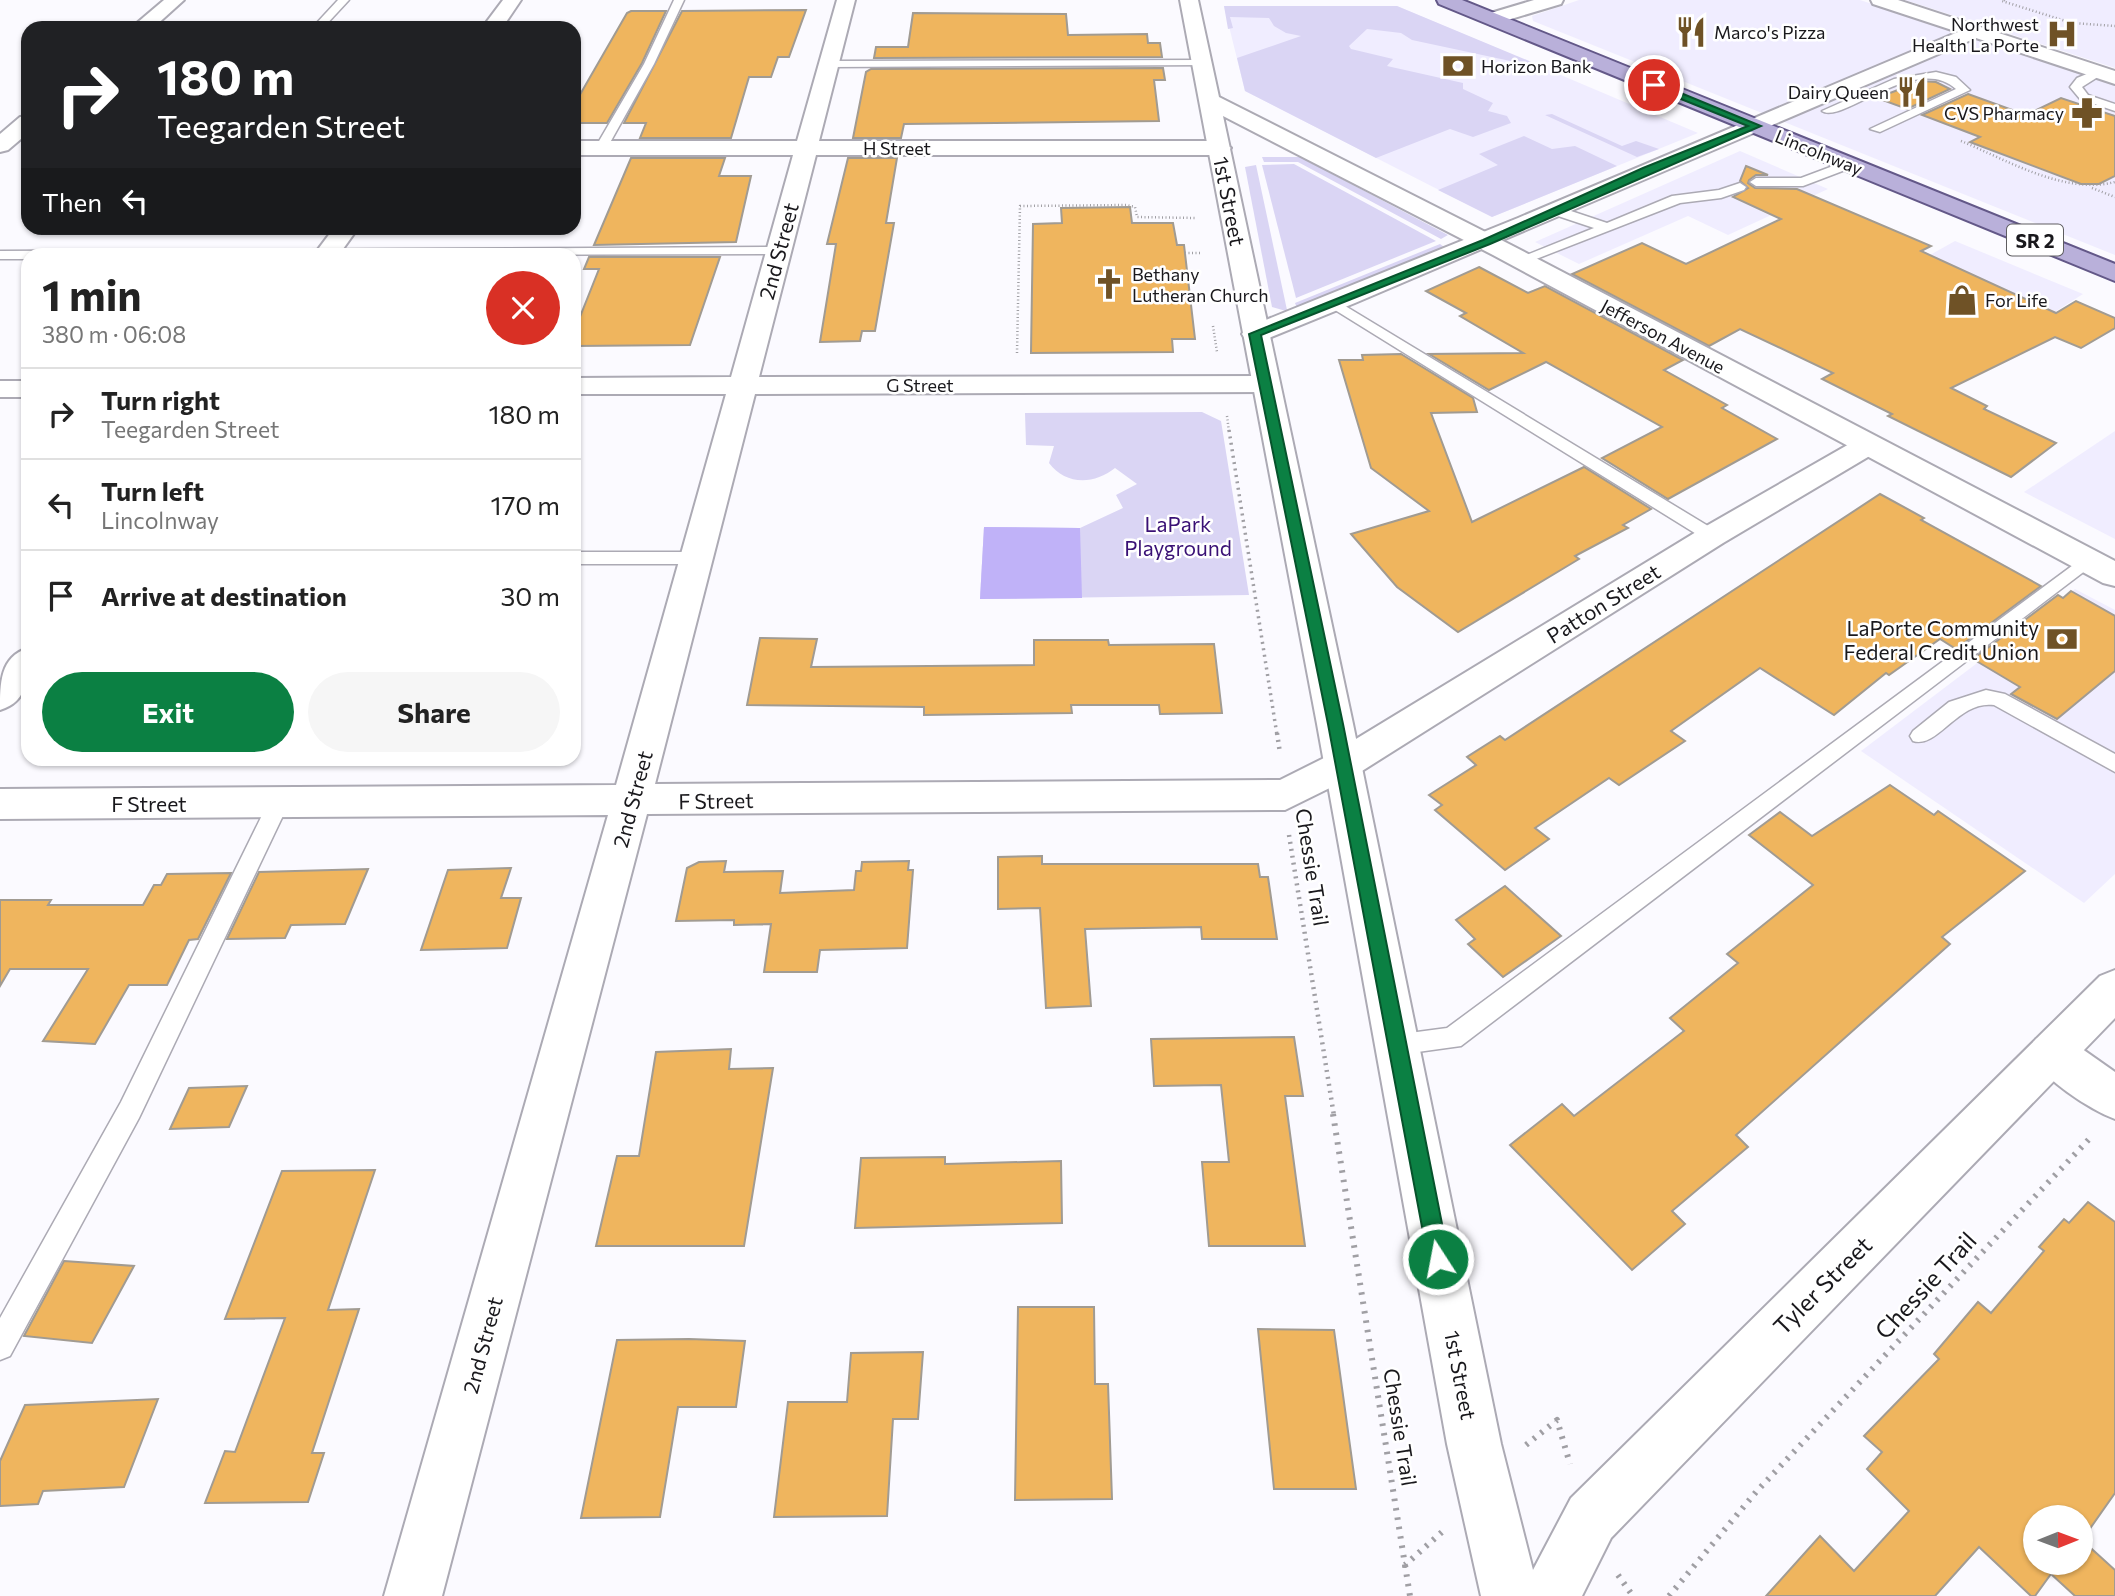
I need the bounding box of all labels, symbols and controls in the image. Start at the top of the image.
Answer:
place label: Northwest Health La Porte [1912,13,2039,56]
restaurant icon: Marco's Pizza [1674,15,1708,49]
hospital icon: Northwest Health La Porte [2045,17,2079,51]
place label: Marco's Pizza [1714,21,1826,43]
text: 180 m [157,45,294,105]
icon: right [42,49,133,140]
bank icon: Horizon Bank [1441,49,1475,83]
place label: Horizon Bank [1481,55,1592,77]
pin [1624,55,1684,115]
icon: arrive [1635,66,1673,104]
restaurant icon: Dairy Queen [1895,75,1929,109]
place label: Dairy Queen [1788,81,1889,103]
pharmacy icon: CVS Pharmacy [2070,96,2104,130]
place label: CVS Pharmacy [1944,102,2064,124]
text: Teegarden Street [157,105,405,145]
street label: Lincolnway [1772,125,1866,179]
street label: H Street [863,137,931,159]
street label: 1st Street [1209,154,1251,248]
icon: left [116,182,154,220]
text: Then [42,186,102,217]
street label: 2nd Street [753,200,803,302]
road number: SR 2 [2007,224,2063,256]
place label: Bethany Lutheran Church [1132,263,1269,306]
church icon: Bethany Lutheran Church [1092,267,1126,301]
text: 1 min [42,268,142,320]
button: close [486,271,560,345]
shop icon: For Life [1945,283,1979,317]
place label: For Life [1985,289,2047,311]
street label: Jefferson Avenue [1597,294,1729,378]
text: 380 m · 06:08 [42,320,186,348]
street label: G Street [886,374,954,396]
text: Turn right [101,384,220,415]
icon: right [42,395,80,433]
text: 180 m [488,398,560,429]
text: Teegarden Street [101,415,279,443]
text: Turn left [101,475,204,506]
icon: left [42,486,80,524]
text: 170 m [491,489,560,520]
text: Lincolnway [101,506,219,534]
park label: LaPark Playground [1124,511,1232,560]
street label: Patton Street [1542,558,1664,648]
icon: arrive [42,577,80,615]
text: Arrive at destination [101,580,347,611]
text: 30 m [501,580,560,611]
place label: LaPorte Community Federal Credit Union [1844,615,2039,664]
bank icon: LaPorte Community Federal Credit Union [2045,622,2079,656]
button: Exit [42,672,294,752]
button: Share [308,672,560,752]
street label: 2nd Street [607,748,657,850]
street label: F Street [678,787,754,813]
street label: F Street [111,791,187,816]
street label: Chessie Trail [1291,806,1335,928]
position arrow [1401,1222,1475,1296]
street label: Chessie Trail [1868,1226,1982,1344]
street label: Tyler Street [1767,1230,1877,1340]
street label: 2nd Street [457,1294,507,1396]
street label: 1st Street [1440,1328,1482,1422]
street label: Chessie Trail [1379,1366,1423,1488]
north arrow [2023,1505,2093,1575]
map controls [2023,1505,2093,1575]

